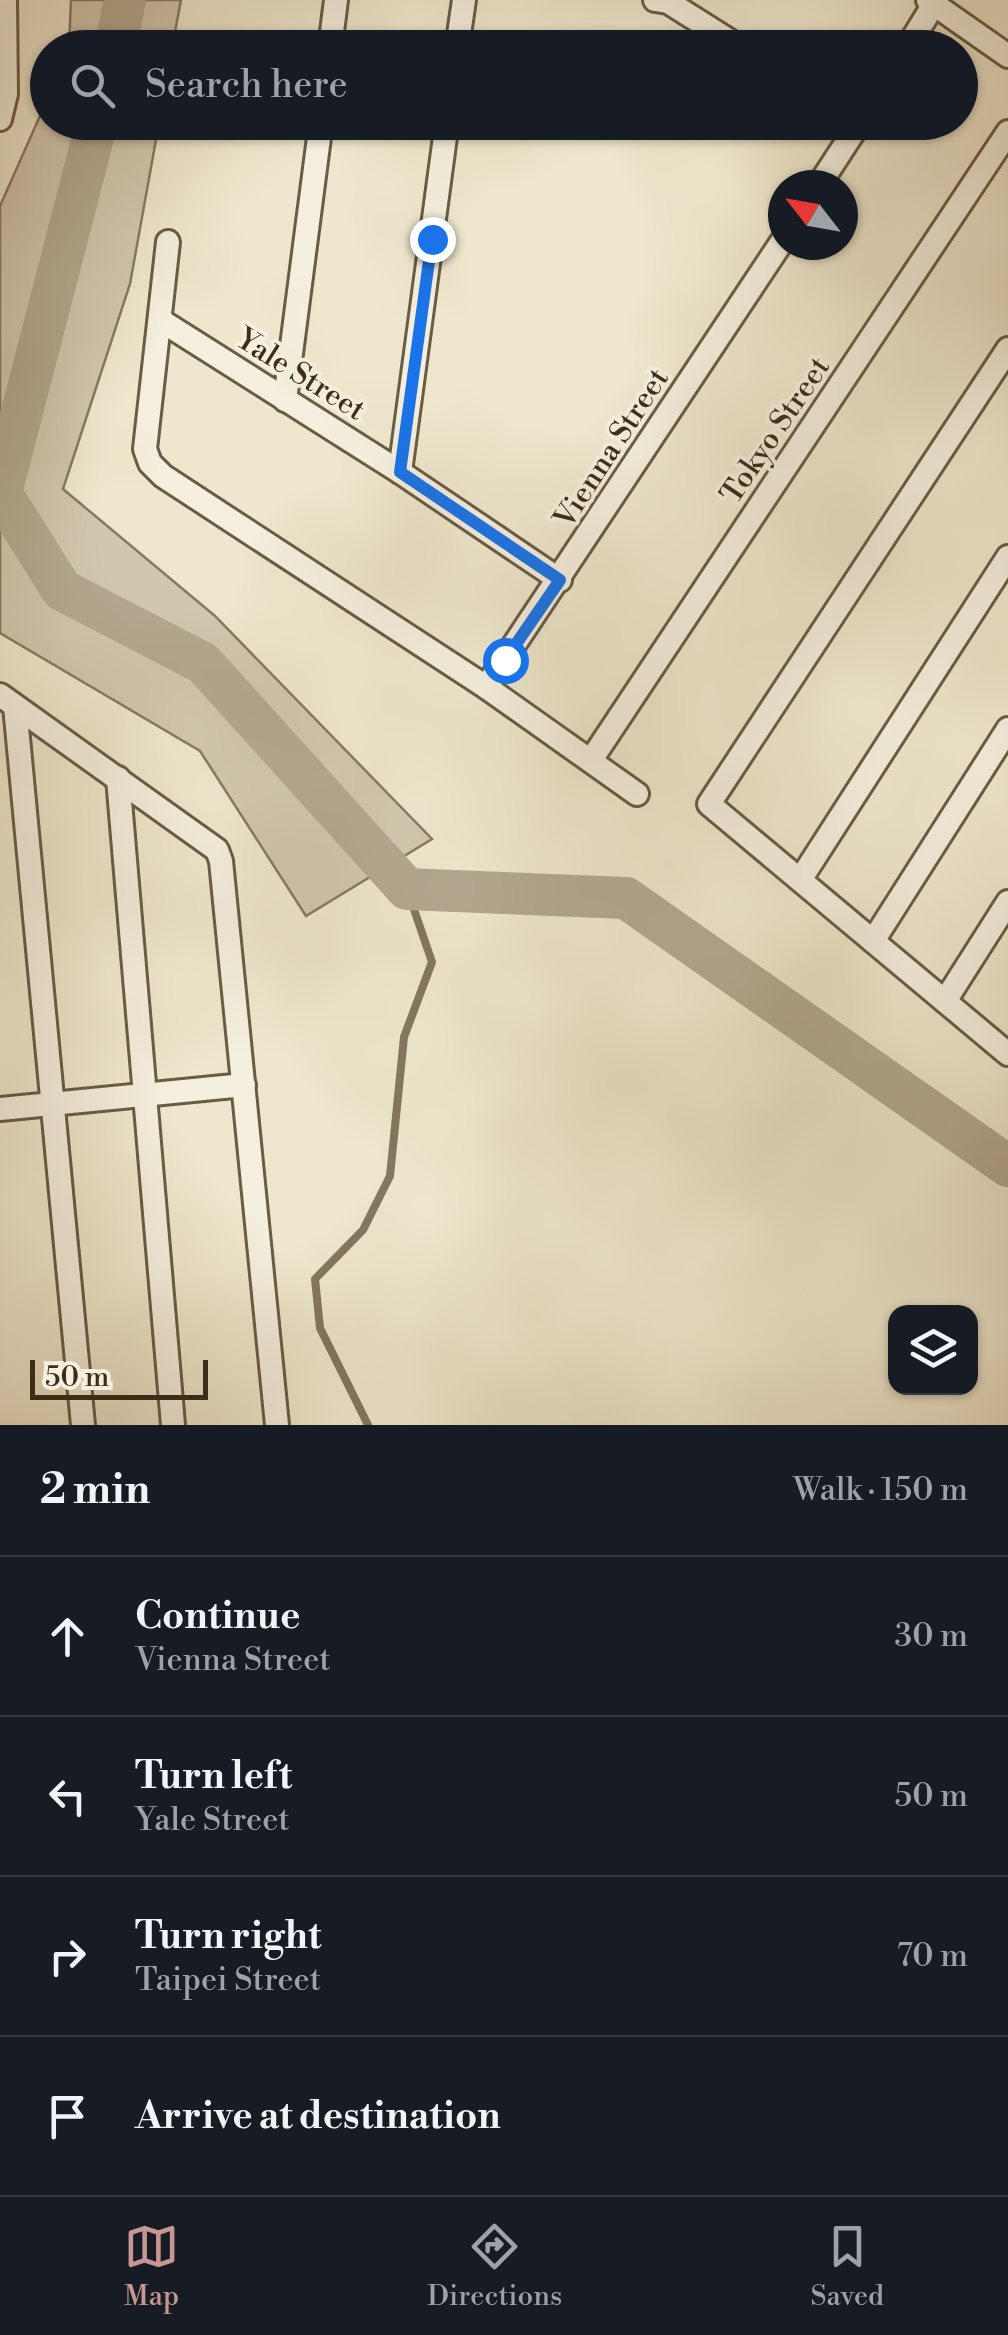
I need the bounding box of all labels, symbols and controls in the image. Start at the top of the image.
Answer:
search box [30,30,978,140]
icon: search [65,58,120,113]
text: Search here [145,62,348,109]
north arrow [768,170,858,260]
route end [410,217,456,263]
street label: Yale Street [227,319,372,430]
street label: Tokyo Street [713,350,839,511]
street label: Vienna Street [545,361,678,537]
route start [483,638,529,684]
map controls [888,1305,978,1395]
button: layers [888,1305,978,1395]
scale bar [30,1355,208,1400]
text: 50 m [45,1360,109,1395]
text: 2 min [40,1464,150,1517]
text: Walk · 150 m [793,1470,968,1510]
text: Continue [135,1593,300,1640]
icon: ahead [40,1609,95,1664]
text: 30 m [894,1616,968,1656]
text: Vienna Street [135,1640,331,1680]
text: Turn left [135,1753,292,1800]
icon: left [40,1769,95,1824]
text: 50 m [895,1776,968,1816]
text: Yale Street [135,1800,290,1840]
text: Turn right [135,1913,321,1960]
icon: right [40,1929,95,1984]
text: 70 m [897,1936,968,1976]
text: Taipei Street [135,1960,321,2000]
icon: arrive [40,2089,95,2144]
text: Arrive at destination [135,2093,501,2140]
tab: Map [124,2219,179,2314]
tab: Directions [427,2219,562,2314]
tab: Saved [810,2219,884,2314]

